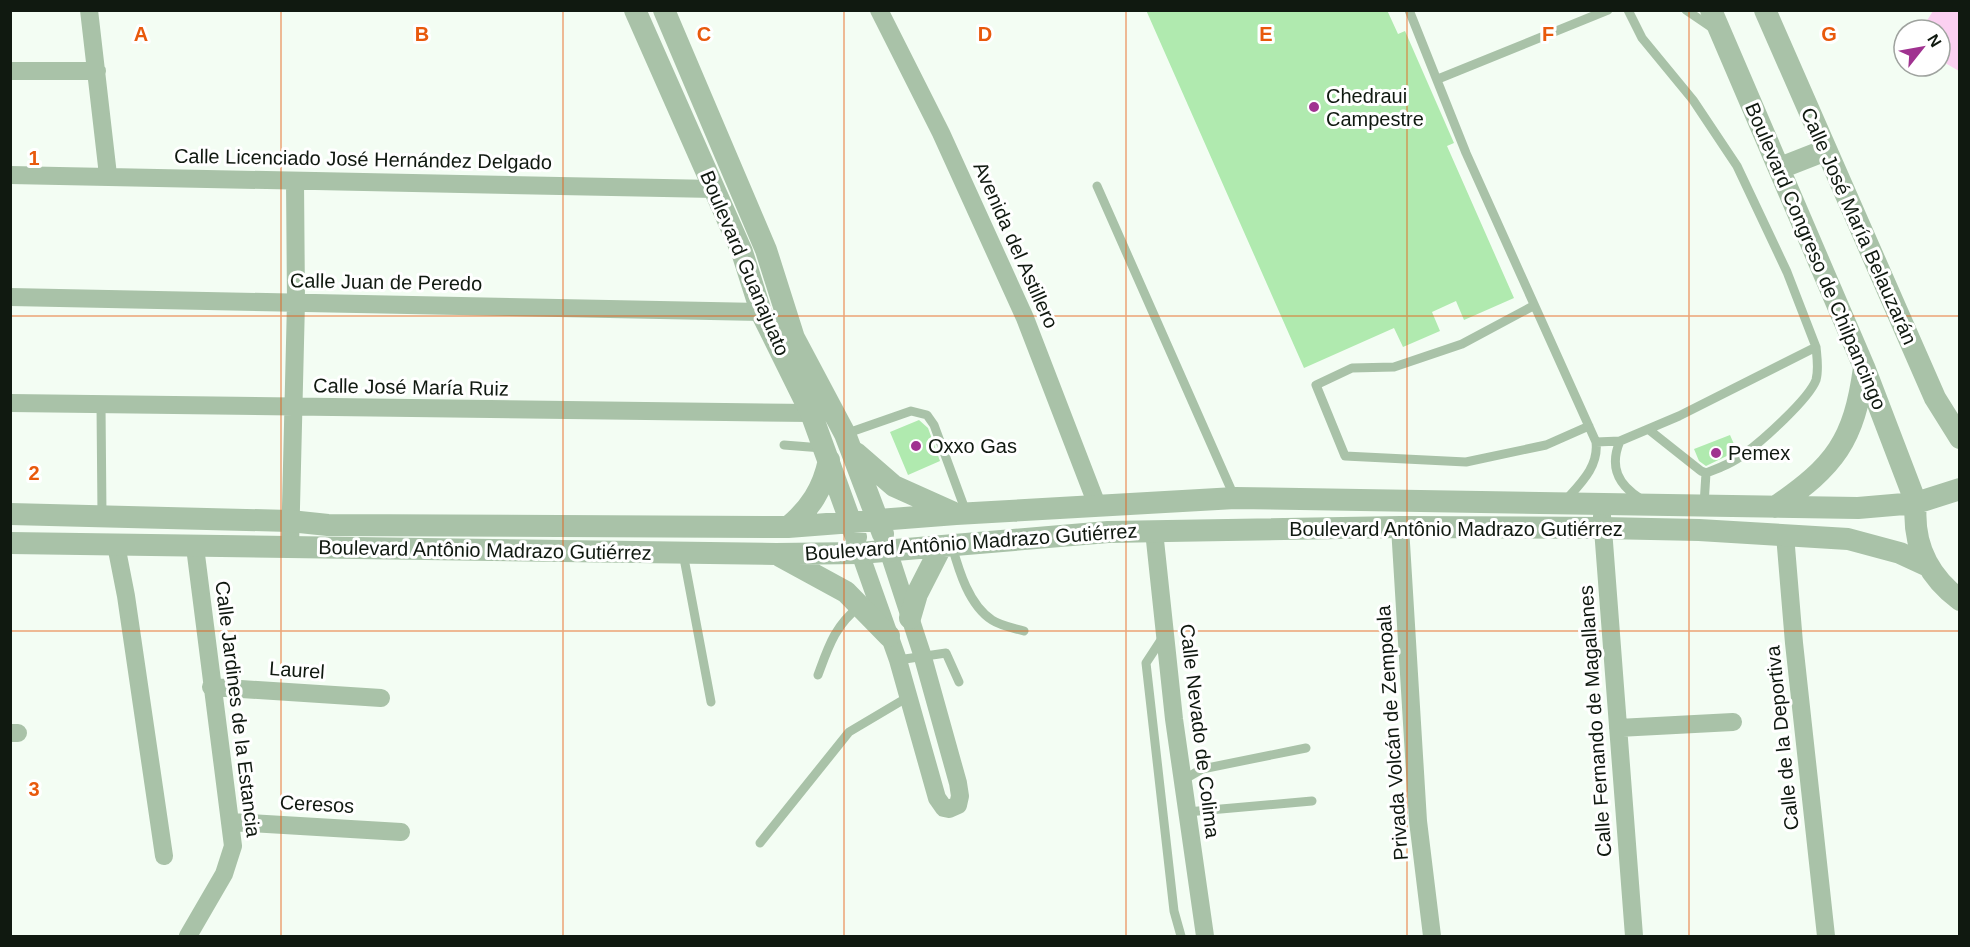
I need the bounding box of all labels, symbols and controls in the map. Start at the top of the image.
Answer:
north arrow [1892,18,1952,78]
text: A [134,23,148,45]
text: B [415,23,429,45]
text: C [697,23,711,45]
text: D [978,23,992,45]
text: E [1259,23,1273,45]
text: F [1542,23,1554,45]
text: G [1821,23,1837,45]
text: N [1924,31,1945,50]
place label: Chedraui Campestre [1326,85,1424,130]
street label: Boulevard Congreso de Chilpancingo [1741,99,1891,413]
marker: Chedraui Campestre [1307,100,1321,114]
street label: Calle José María Belauzarán [1797,104,1921,348]
street label: Calle Licenciado José Hernández Delgado [174,145,552,173]
text: 1 [28,147,40,169]
street label: Avenida del Astillero [969,158,1063,332]
street label: Boulevard Guanajuato [696,167,794,359]
street label: Calle Juan de Peredo [290,269,482,295]
street label: Calle José María Ruiz [313,374,509,400]
place label: Oxxo Gas [928,435,1017,457]
marker: Oxxo Gas [909,439,923,453]
place label: Pemex [1728,442,1790,464]
marker: Pemex [1709,446,1723,460]
text: 2 [28,462,40,484]
street label: Boulevard Antônio Madrazo Gutiérrez [1289,518,1623,540]
street label: Boulevard Antônio Madrazo Gutiérrez [804,519,1138,565]
street label: Boulevard Antônio Madrazo Gutiérrez [318,536,652,564]
street label: Calle Jardines de la Estancia [211,580,265,839]
street label: Calle Fernando de Magallanes [1575,584,1615,858]
street label: Privada Volcán de Zempoala [1372,604,1412,861]
street label: Calle Nevado de Colima [1176,623,1224,840]
street label: Calle de la Deportiva [1761,644,1803,831]
street label: Laurel [268,657,326,683]
text: 3 [28,778,40,800]
street label: Ceresos [279,791,355,817]

